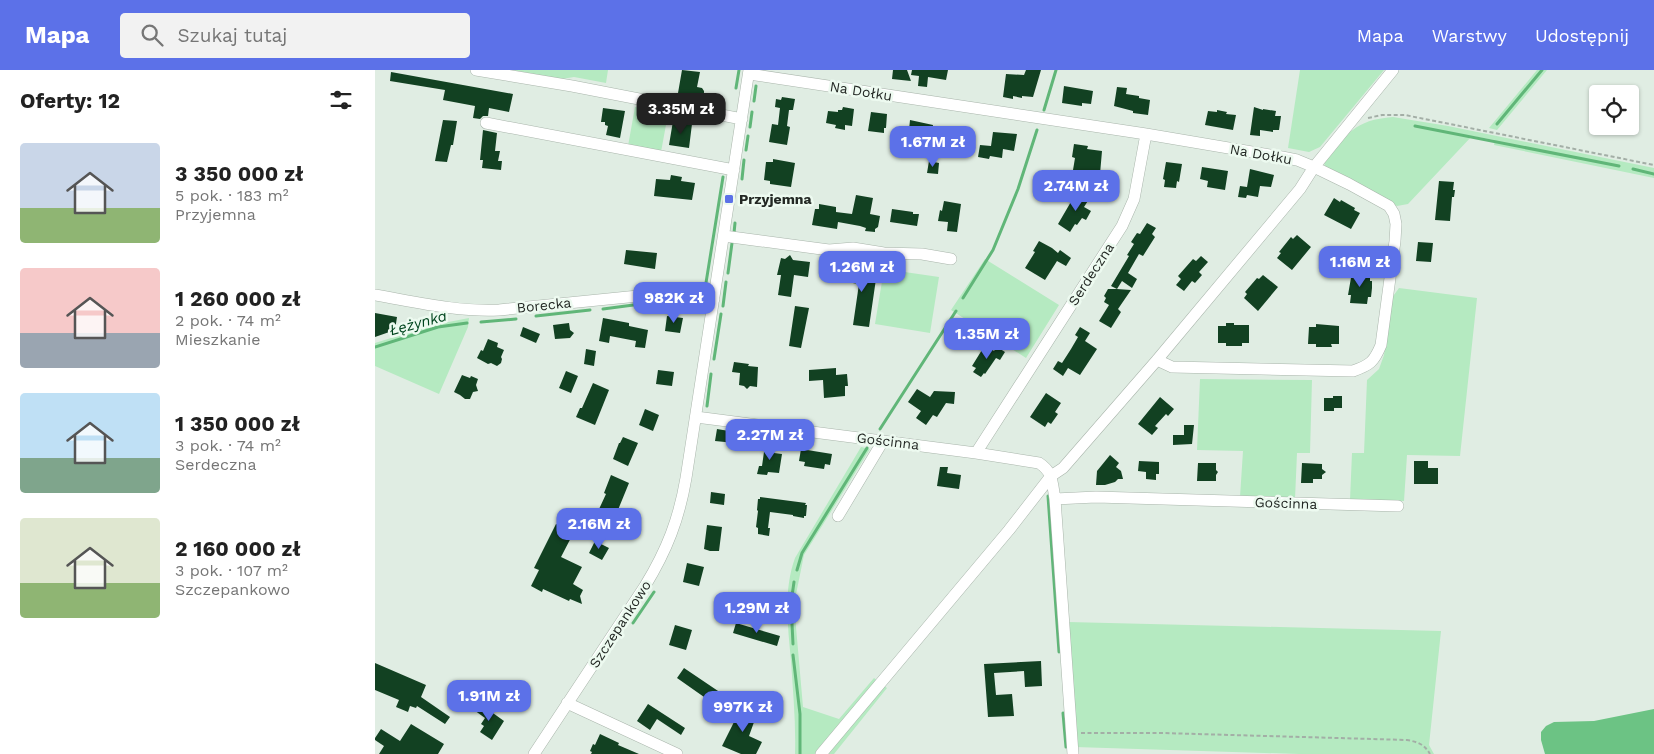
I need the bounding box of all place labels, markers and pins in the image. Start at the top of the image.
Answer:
pin: 3.35M zł [629,92,733,135]
pin: 1.67M zł [881,126,985,168]
pin: 2.74M zł [1024,170,1128,212]
place label: Przyjemna [739,191,813,207]
marker: Przyjemna [723,193,735,205]
pin: 1.16M zł [1308,246,1412,288]
pin: 1.26M zł [810,250,914,293]
pin: 982K zł [628,282,720,324]
pin: 1.35M zł [935,318,1039,360]
pin: 2.27M zł [718,418,822,461]
pin: 2.16M zł [547,508,651,550]
pin: 1.29M zł [705,592,809,634]
pin: 1.91M zł [437,680,541,722]
pin: 997K zł [697,690,789,733]

